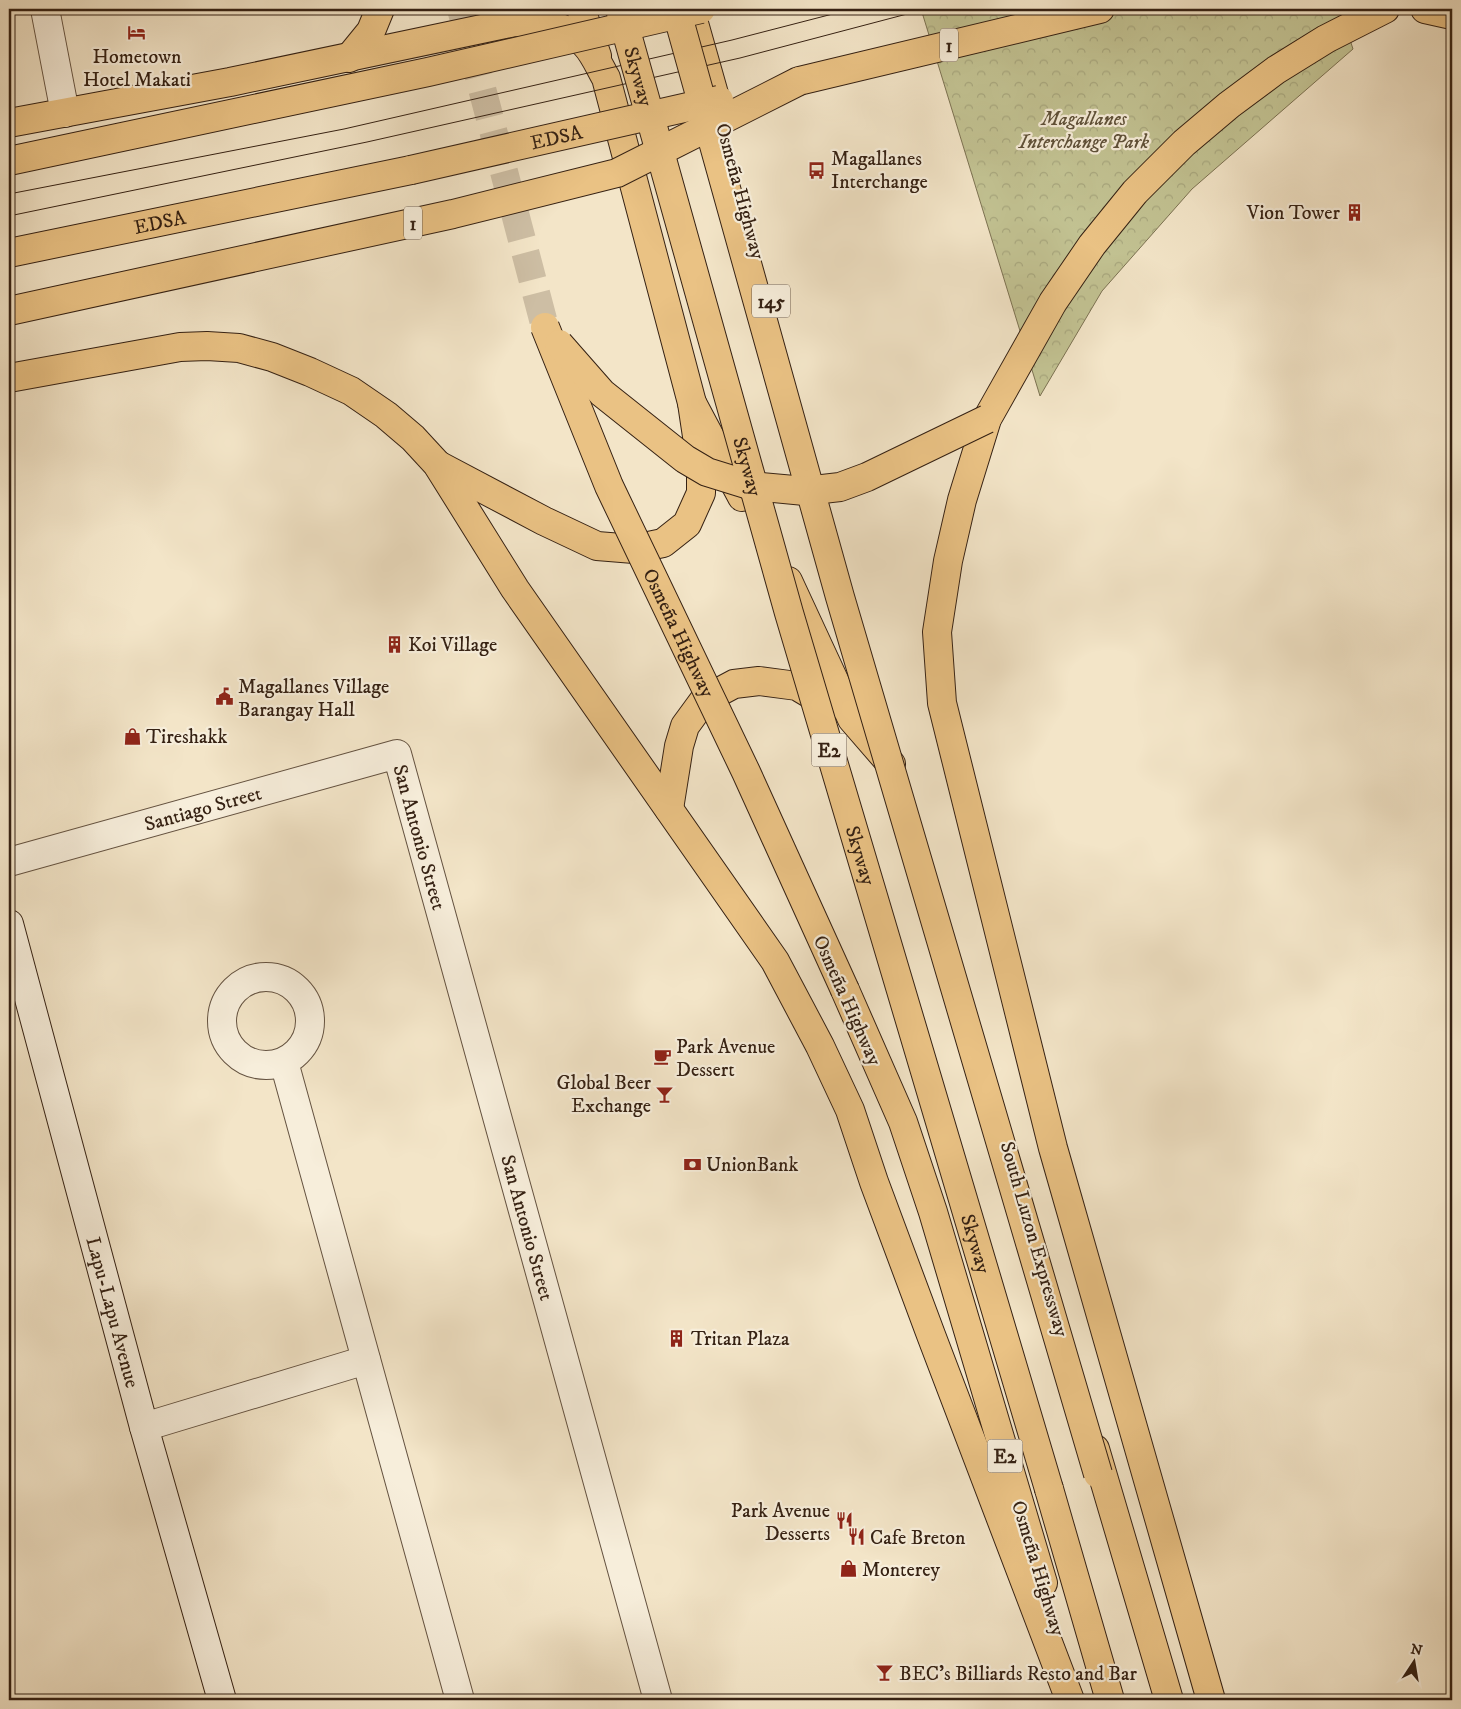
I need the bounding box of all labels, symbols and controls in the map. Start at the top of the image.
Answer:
hotel icon: Hometown Hotel Makati [127,22,147,42]
road number: 1 [940,28,958,62]
street label: Skyway [617,44,658,110]
place label: Hometown Hotel Makati [83,45,191,93]
park label: Magallanes Interchange Park [1017,107,1150,155]
street label: EDSA [528,120,585,156]
street label: Osmeña Highway [709,121,770,263]
place label: Magallanes Interchange [831,147,928,195]
bus stop icon: Magallanes Interchange [807,160,827,180]
place label: Vion Tower [1246,201,1341,226]
building icon: Vion Tower [1344,202,1364,222]
street label: EDSA [132,206,189,241]
road number: 1 [404,207,422,240]
road number: 145 [752,284,790,318]
street label: Skyway [726,434,767,500]
street label: Osmeña Highway [636,565,720,702]
place label: Koi Village [408,633,497,658]
building icon: Koi Village [384,634,404,654]
place label: Magallanes Village Barangay Hall [238,675,389,723]
public building icon: Magallanes Village Barangay Hall [214,687,234,707]
place label: Tireshakk [146,725,228,750]
shop icon: Tireshakk [122,726,142,746]
road number: E2 [812,734,846,766]
street label: San Antonio Street [387,762,450,913]
street label: Santiago Street [142,781,264,838]
street label: Skyway [839,823,880,889]
street label: Osmeña Highway [807,932,887,1070]
place label: Park Avenue Dessert [676,1035,775,1083]
cafe icon: Park Avenue Dessert [652,1047,672,1067]
place label: Global Beer Exchange [557,1071,652,1119]
bar icon: Global Beer Exchange [655,1084,675,1104]
street label: South Luzon Expressway [994,1139,1074,1340]
street label: San Antonio Street [494,1152,558,1304]
place label: UnionBank [706,1153,798,1178]
bank icon: UnionBank [682,1154,702,1174]
street label: Skyway [954,1211,995,1277]
street label: Lapu-Lapu Avenue [80,1234,144,1391]
place label: Tritan Plaza [691,1327,790,1352]
building icon: Tritan Plaza [667,1328,687,1348]
road number: E2 [988,1440,1022,1472]
street label: Osmeña Highway [1005,1498,1070,1640]
place label: Park Avenue Desserts [731,1499,830,1547]
restaurant icon: Park Avenue Desserts [834,1511,854,1531]
place label: Cafe Breton [870,1526,966,1551]
restaurant icon: Cafe Breton [846,1527,866,1547]
place label: Monterey [862,1558,940,1583]
shop icon: Monterey [838,1559,858,1579]
north arrow [1388,1636,1438,1686]
text: N [1409,1640,1424,1660]
place label: BEC's Billiards Resto and Bar [899,1662,1138,1687]
bar icon: BEC's Billiards Resto and Bar [875,1663,895,1683]

